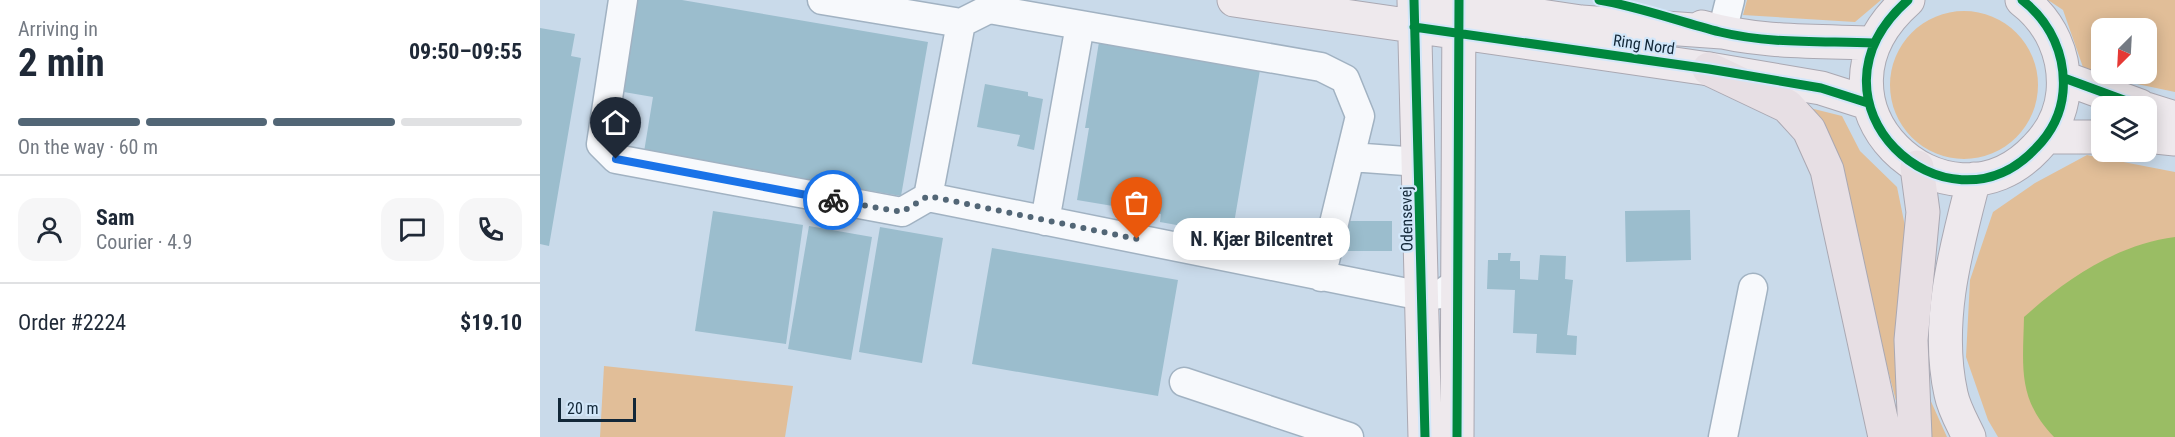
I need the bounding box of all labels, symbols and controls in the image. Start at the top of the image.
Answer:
text: Arriving in [18,17,98,41]
north arrow [2091,18,2157,84]
map controls [2091,18,2157,162]
street label: Ring Nord [1612,31,1676,58]
text: 09:50–09:55 [409,39,522,64]
text: 2 min [18,40,105,86]
button: layers [2091,96,2157,162]
pin [590,97,641,159]
icon: home [599,106,632,139]
text: On the way · 60 m [18,135,158,159]
courier [803,170,863,230]
pin [1111,177,1162,239]
icon: bike [817,184,850,217]
icon: bag [1120,186,1153,219]
street label: Odensevej [1396,186,1417,252]
button: person [18,198,81,261]
button: chat [381,198,444,261]
button: phone [459,198,522,261]
text: Sam [96,205,135,230]
callout: N. Kjær Bilcentret [1173,218,1350,260]
text: N. Kjær Bilcentret [1190,227,1333,251]
text: Courier · 4.9 [96,230,192,254]
text: Order #2224 [18,310,126,335]
text: $19.10 [460,310,522,335]
scale bar [558,395,636,422]
text: 20 m [567,399,599,418]

